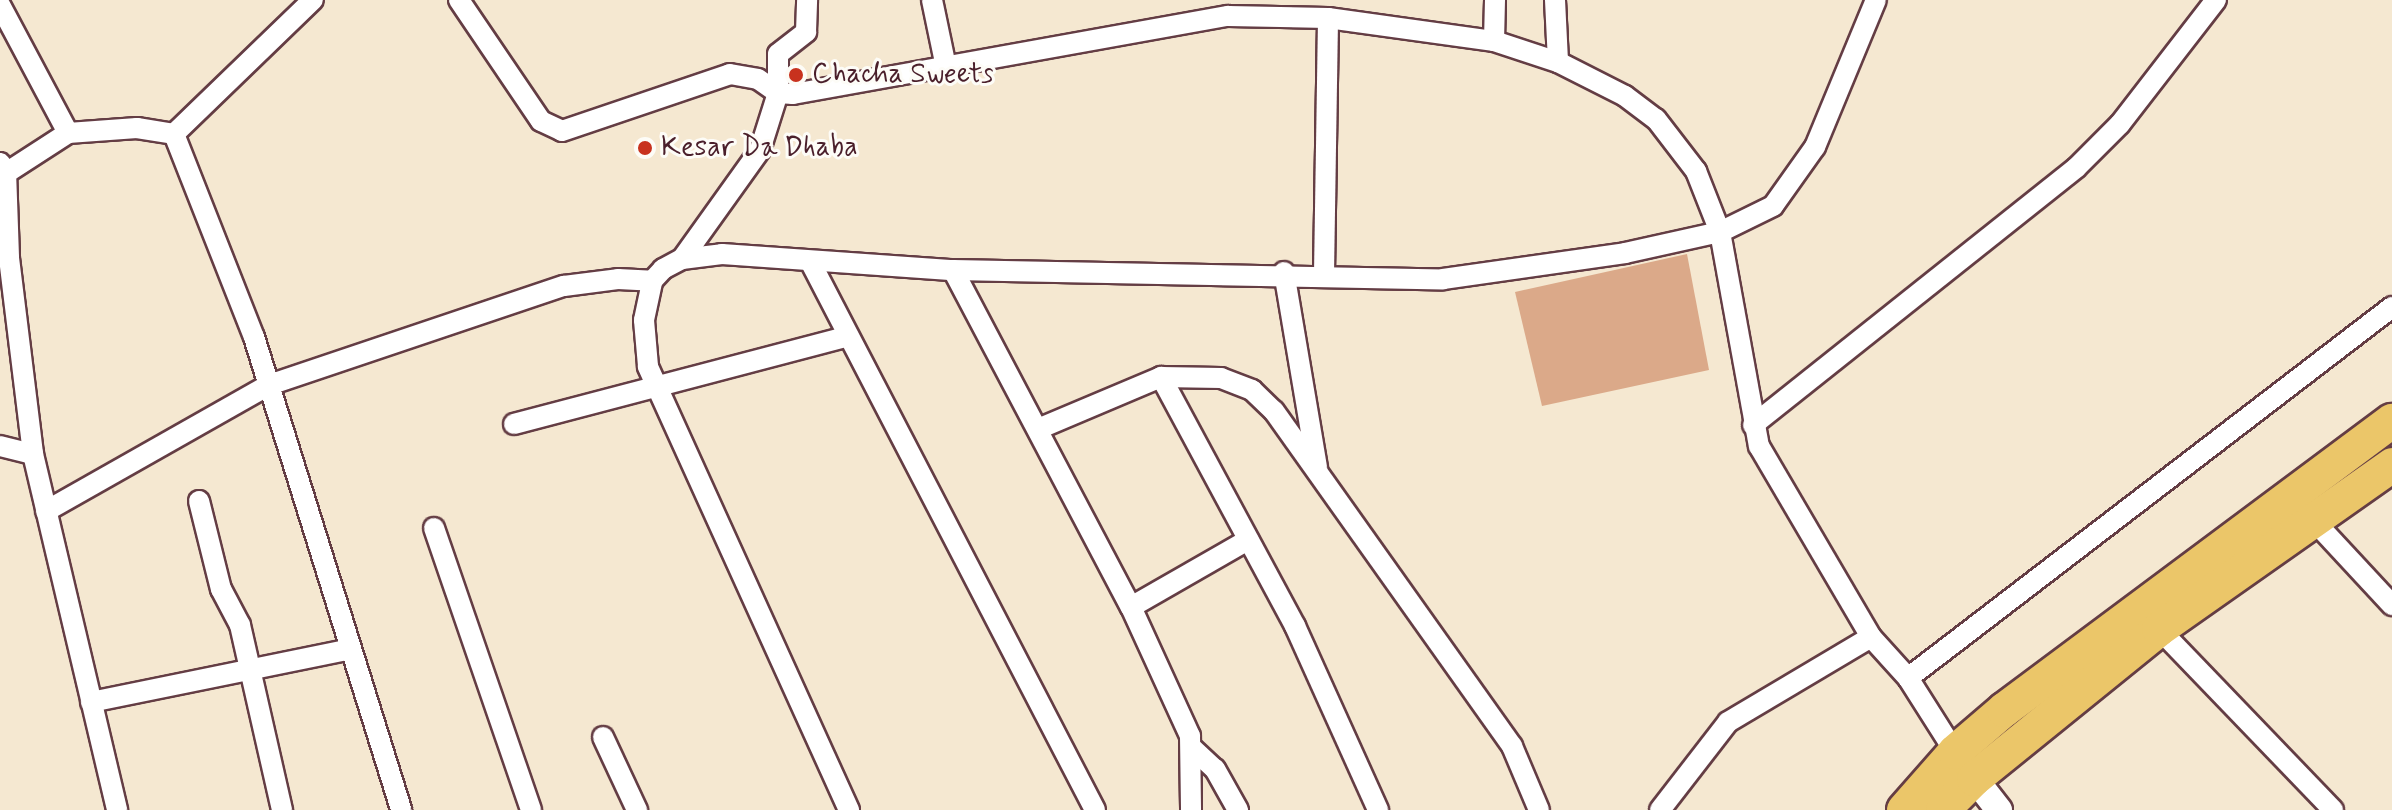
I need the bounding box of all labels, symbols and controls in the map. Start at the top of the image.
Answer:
place label: Chacha Sweets [812,58,995,92]
marker: Chacha Sweets [787,66,805,84]
place label: Kesar Da Dhaba [661,131,860,165]
marker: Kesar Da Dhaba [636,139,654,157]

